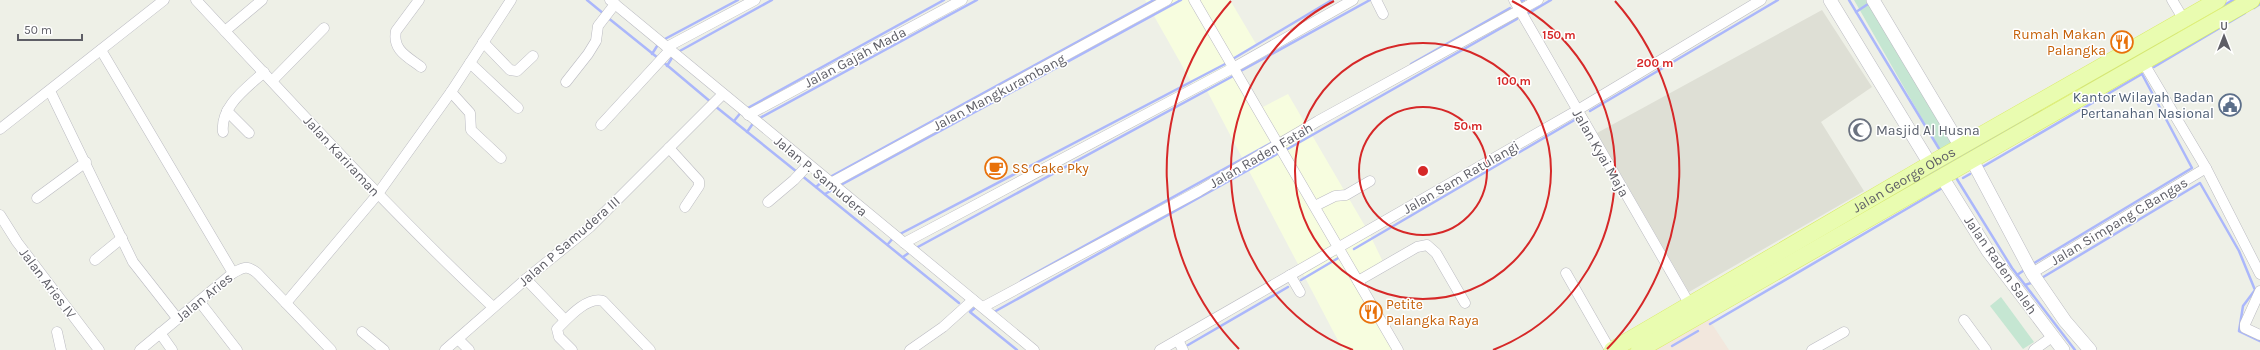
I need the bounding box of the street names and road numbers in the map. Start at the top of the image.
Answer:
street label: Jalan Gajah Mada [801,23,909,91]
street label: Jalan Mangkurambang [930,50,1068,135]
street label: Jalan Kyai Maja [1569,106,1633,200]
street label: Jalan Kariraman [300,112,383,200]
street label: Jalan Raden Fatah [1207,119,1316,192]
street label: Jalan P. Samudera [771,132,871,220]
street label: Jalan Sam Ratulangi [1400,137,1522,218]
street label: Jalan George Obos [1850,143,1959,216]
street label: Jalan Simpang C.Bangas [2048,174,2191,269]
street label: Jalan P Samudera III [515,193,624,290]
street label: Jalan Raden Saleh [1960,213,2041,318]
street label: Jalan Aries IV [16,245,80,322]
street label: Jalan Aries [172,269,236,326]

